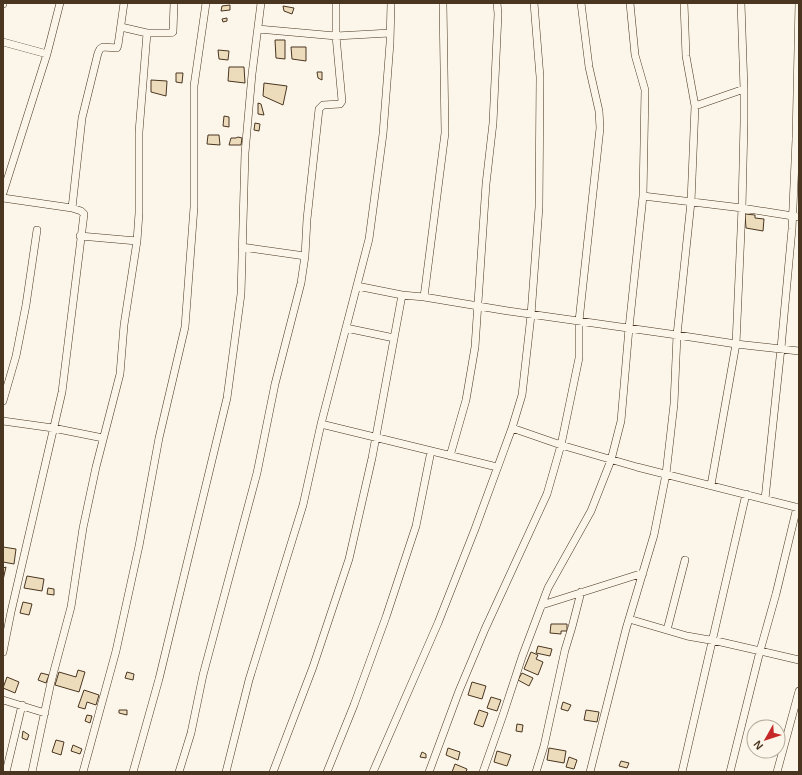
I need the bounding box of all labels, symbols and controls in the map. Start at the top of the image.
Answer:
north arrow [746,719,786,759]
text: N [751,738,765,752]

